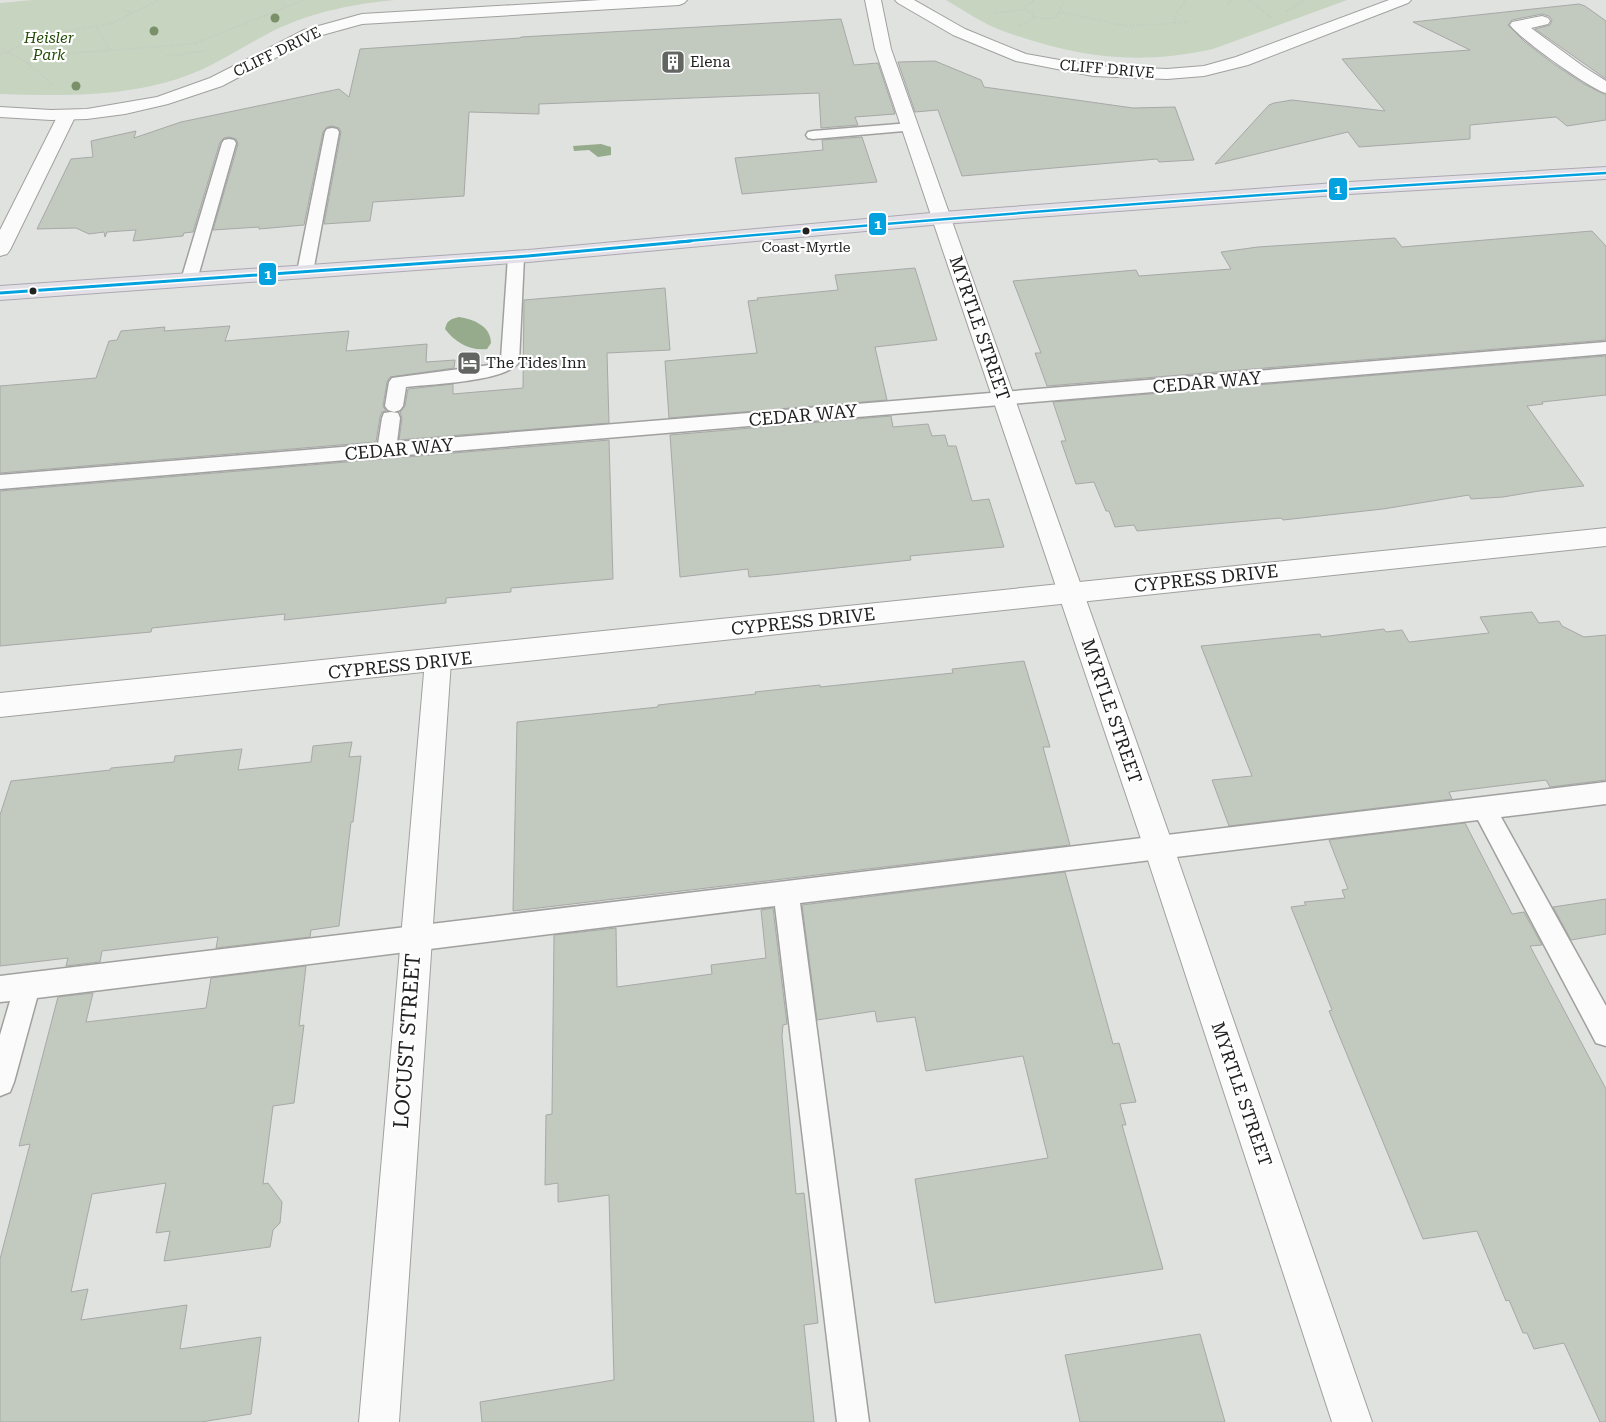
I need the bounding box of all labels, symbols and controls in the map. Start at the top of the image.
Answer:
street label: CLIFF DRIVE [230,23,324,81]
park label: Heisler Park [23,29,75,64]
building icon: Elena [660,49,686,75]
place label: Elena [690,53,730,71]
street label: CLIFF DRIVE [1059,56,1155,82]
line badge: 1 [1328,177,1348,201]
text: 1 [1334,181,1342,197]
line badge: 1 [868,212,887,236]
text: 1 [874,216,882,232]
marker: Coast-Myrtle [801,226,811,236]
place label: Coast-Myrtle [762,239,851,255]
street label: MYRTLE STREET [945,253,1015,403]
line badge: 1 [258,262,277,286]
text: 1 [264,266,272,282]
unlabelled marker [28,286,38,296]
hotel icon: The Tides Inn [456,350,482,376]
place label: The Tides Inn [486,354,587,372]
street label: CEDAR WAY [1152,367,1263,397]
street label: CEDAR WAY [748,400,859,430]
street label: CEDAR WAY [344,434,455,464]
street label: CYPRESS DRIVE [1133,560,1279,596]
street label: CYPRESS DRIVE [730,603,876,639]
street label: MYRTLE STREET [1077,636,1147,786]
street label: CYPRESS DRIVE [327,647,473,683]
street label: LOCUST STREET [389,953,425,1129]
street label: MYRTLE STREET [1207,1019,1277,1169]

